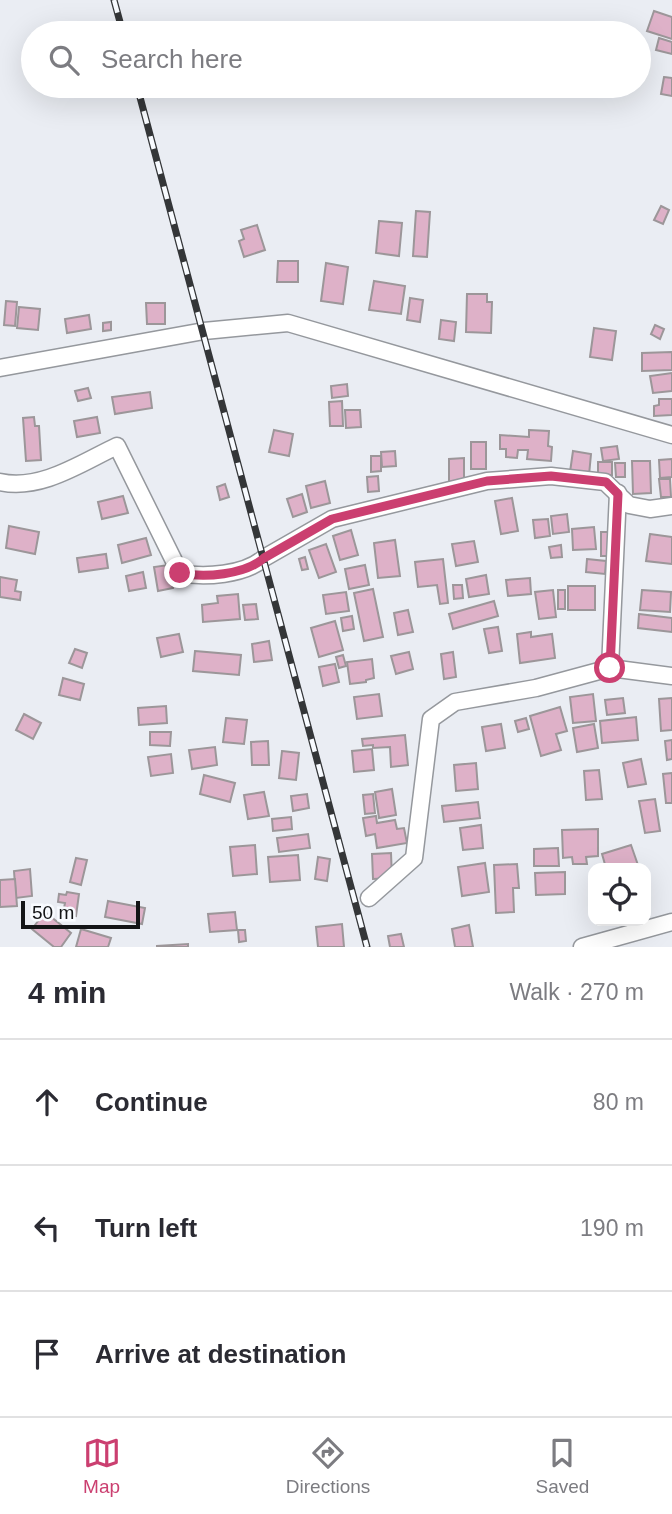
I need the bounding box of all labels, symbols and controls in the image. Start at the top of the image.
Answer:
search box [21,21,651,98]
icon: search [45,41,83,79]
text: Search here [101,44,243,74]
route end [164,557,195,588]
route start [594,652,625,683]
map controls [588,863,651,926]
button: locate [588,863,651,926]
scale bar [21,898,140,930]
text: 50 m [32,902,74,923]
text: 4 min [28,976,106,1009]
text: Walk · 270 m [509,979,644,1005]
icon: ahead [28,1083,66,1121]
text: Continue [95,1087,208,1117]
text: 80 m [593,1089,644,1115]
icon: left [28,1209,66,1247]
text: Turn left [95,1213,197,1243]
text: 190 m [580,1215,644,1241]
icon: arrive [28,1335,66,1373]
text: Arrive at destination [95,1339,346,1369]
tab: Map [83,1434,121,1498]
tab: Directions [286,1434,370,1498]
tab: Saved [535,1434,589,1498]

